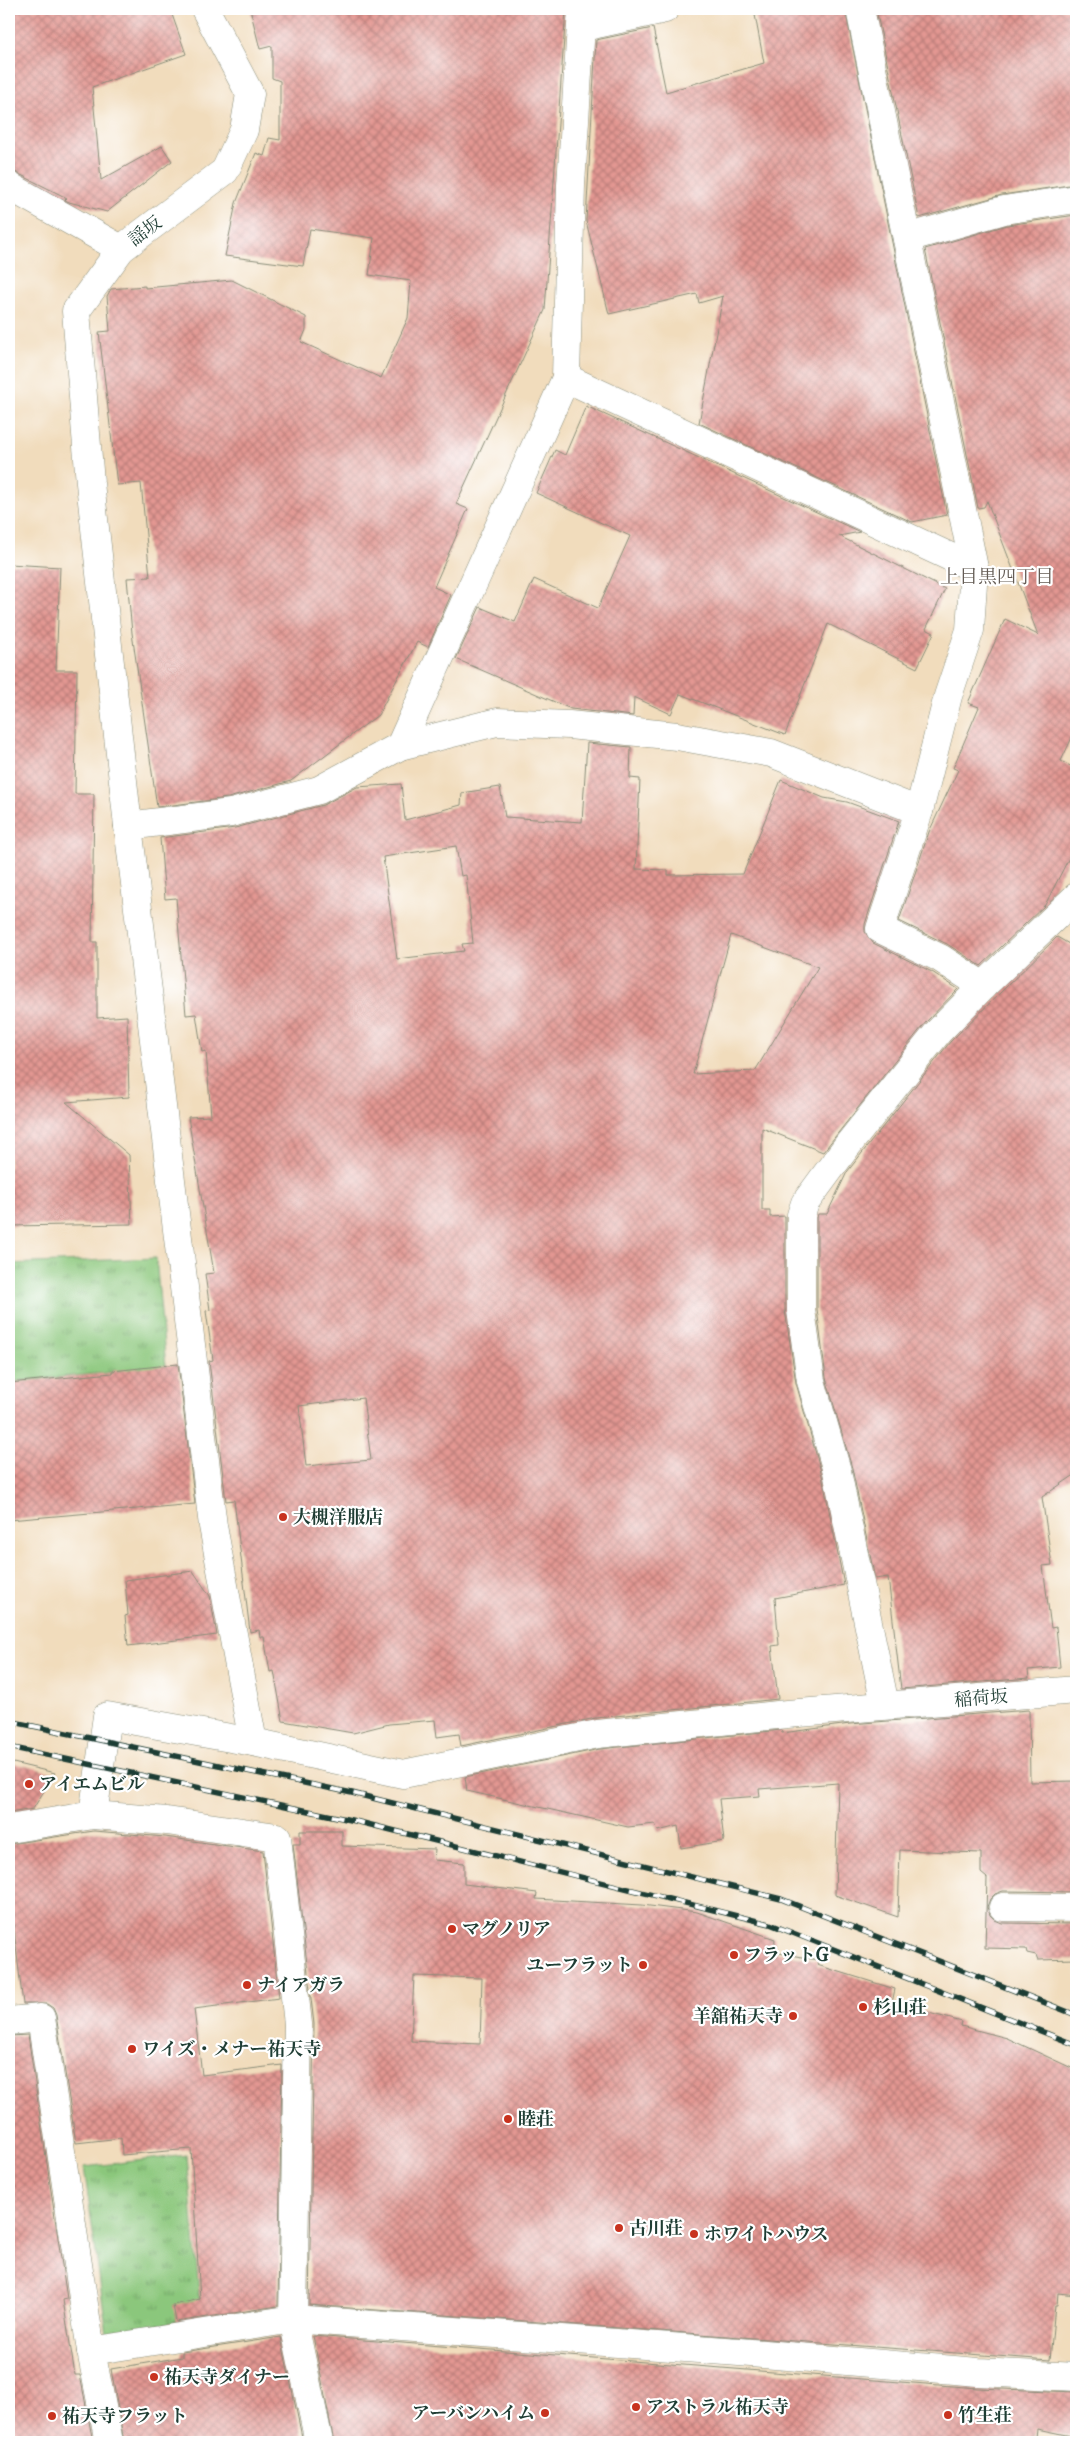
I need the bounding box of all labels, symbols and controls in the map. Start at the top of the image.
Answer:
street label: 謡坂 [124,211,166,251]
district label: 上目黒四丁目 [940,565,1054,588]
place label: 大槻洋服店 [293,1506,383,1528]
marker: 大槻洋服店 [277,1511,289,1523]
street label: 稲荷坂 [953,1685,1009,1711]
place label: アイエムビル [39,1773,145,1795]
marker: アイエムビル [23,1778,35,1790]
place label: マグノリア [462,1918,551,1940]
marker: マグノリア [446,1923,458,1935]
place label: フラットG [744,1944,829,1966]
marker: フラットG [728,1949,740,1961]
place label: ユーフラット [526,1954,633,1976]
marker: ユーフラット [637,1959,649,1971]
place label: ナイアガラ [257,1974,345,1996]
marker: ナイアガラ [241,1979,253,1991]
place label: 杉山荘 [873,1996,927,2018]
marker: 杉山荘 [857,2001,869,2013]
place label: 羊舘祐天寺 [693,2005,783,2027]
marker: 羊舘祐天寺 [787,2010,799,2022]
place label: ワイズ・メナー祐天寺 [142,2038,321,2060]
marker: ワイズ・メナー祐天寺 [126,2043,138,2055]
place label: 睦荘 [518,2108,554,2130]
marker: 睦荘 [502,2113,514,2125]
place label: 古川荘 [629,2217,683,2239]
marker: 古川荘 [613,2222,625,2234]
place label: ホワイトハウス [704,2223,829,2245]
marker: ホワイトハウス [688,2228,700,2240]
place label: 祐天寺ダイナー [164,2366,290,2388]
marker: 祐天寺ダイナー [148,2371,160,2383]
place label: アストラル祐天寺 [646,2396,789,2418]
marker: アストラル祐天寺 [630,2401,642,2413]
place label: アーバンハイム [412,2402,535,2424]
place label: 竹生荘 [958,2404,1012,2426]
place label: 祐天寺フラット [62,2405,188,2427]
marker: アーバンハイム [539,2407,551,2419]
marker: 竹生荘 [942,2409,954,2421]
marker: 祐天寺フラット [46,2410,58,2422]

